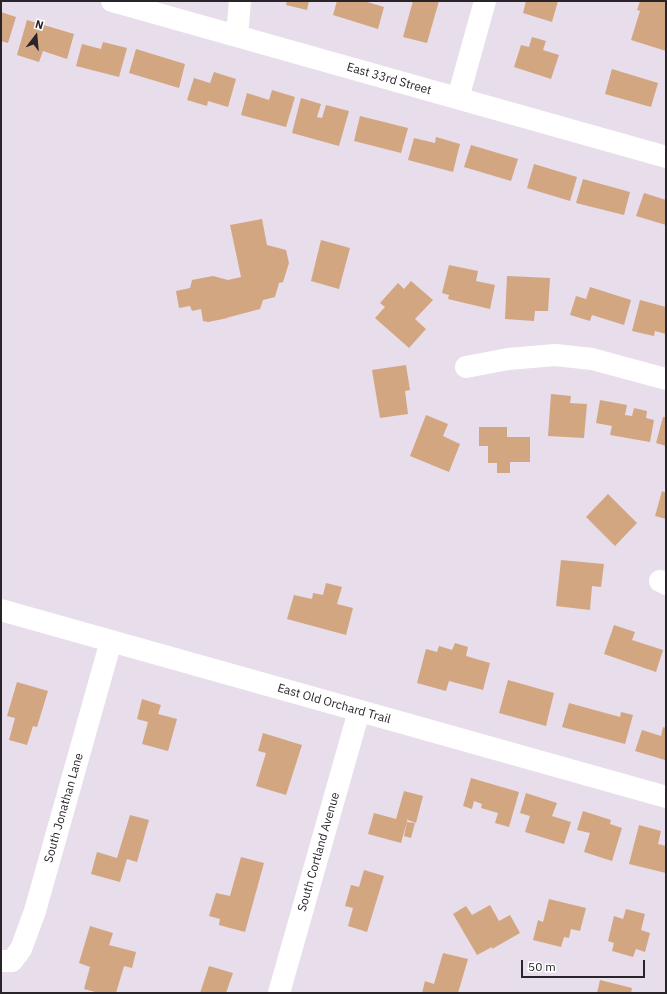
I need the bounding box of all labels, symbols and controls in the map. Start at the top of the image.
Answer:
north arrow [16,16,56,56]
text: N [34,17,45,32]
street label: East 33rd Street [345,60,433,98]
street label: East Old Orchard Trail [276,681,392,727]
street label: South Jonathan Lane [41,752,87,864]
street label: South Cortland Avenue [295,791,343,913]
scale bar [523,952,647,978]
text: 50 m [528,959,556,974]

